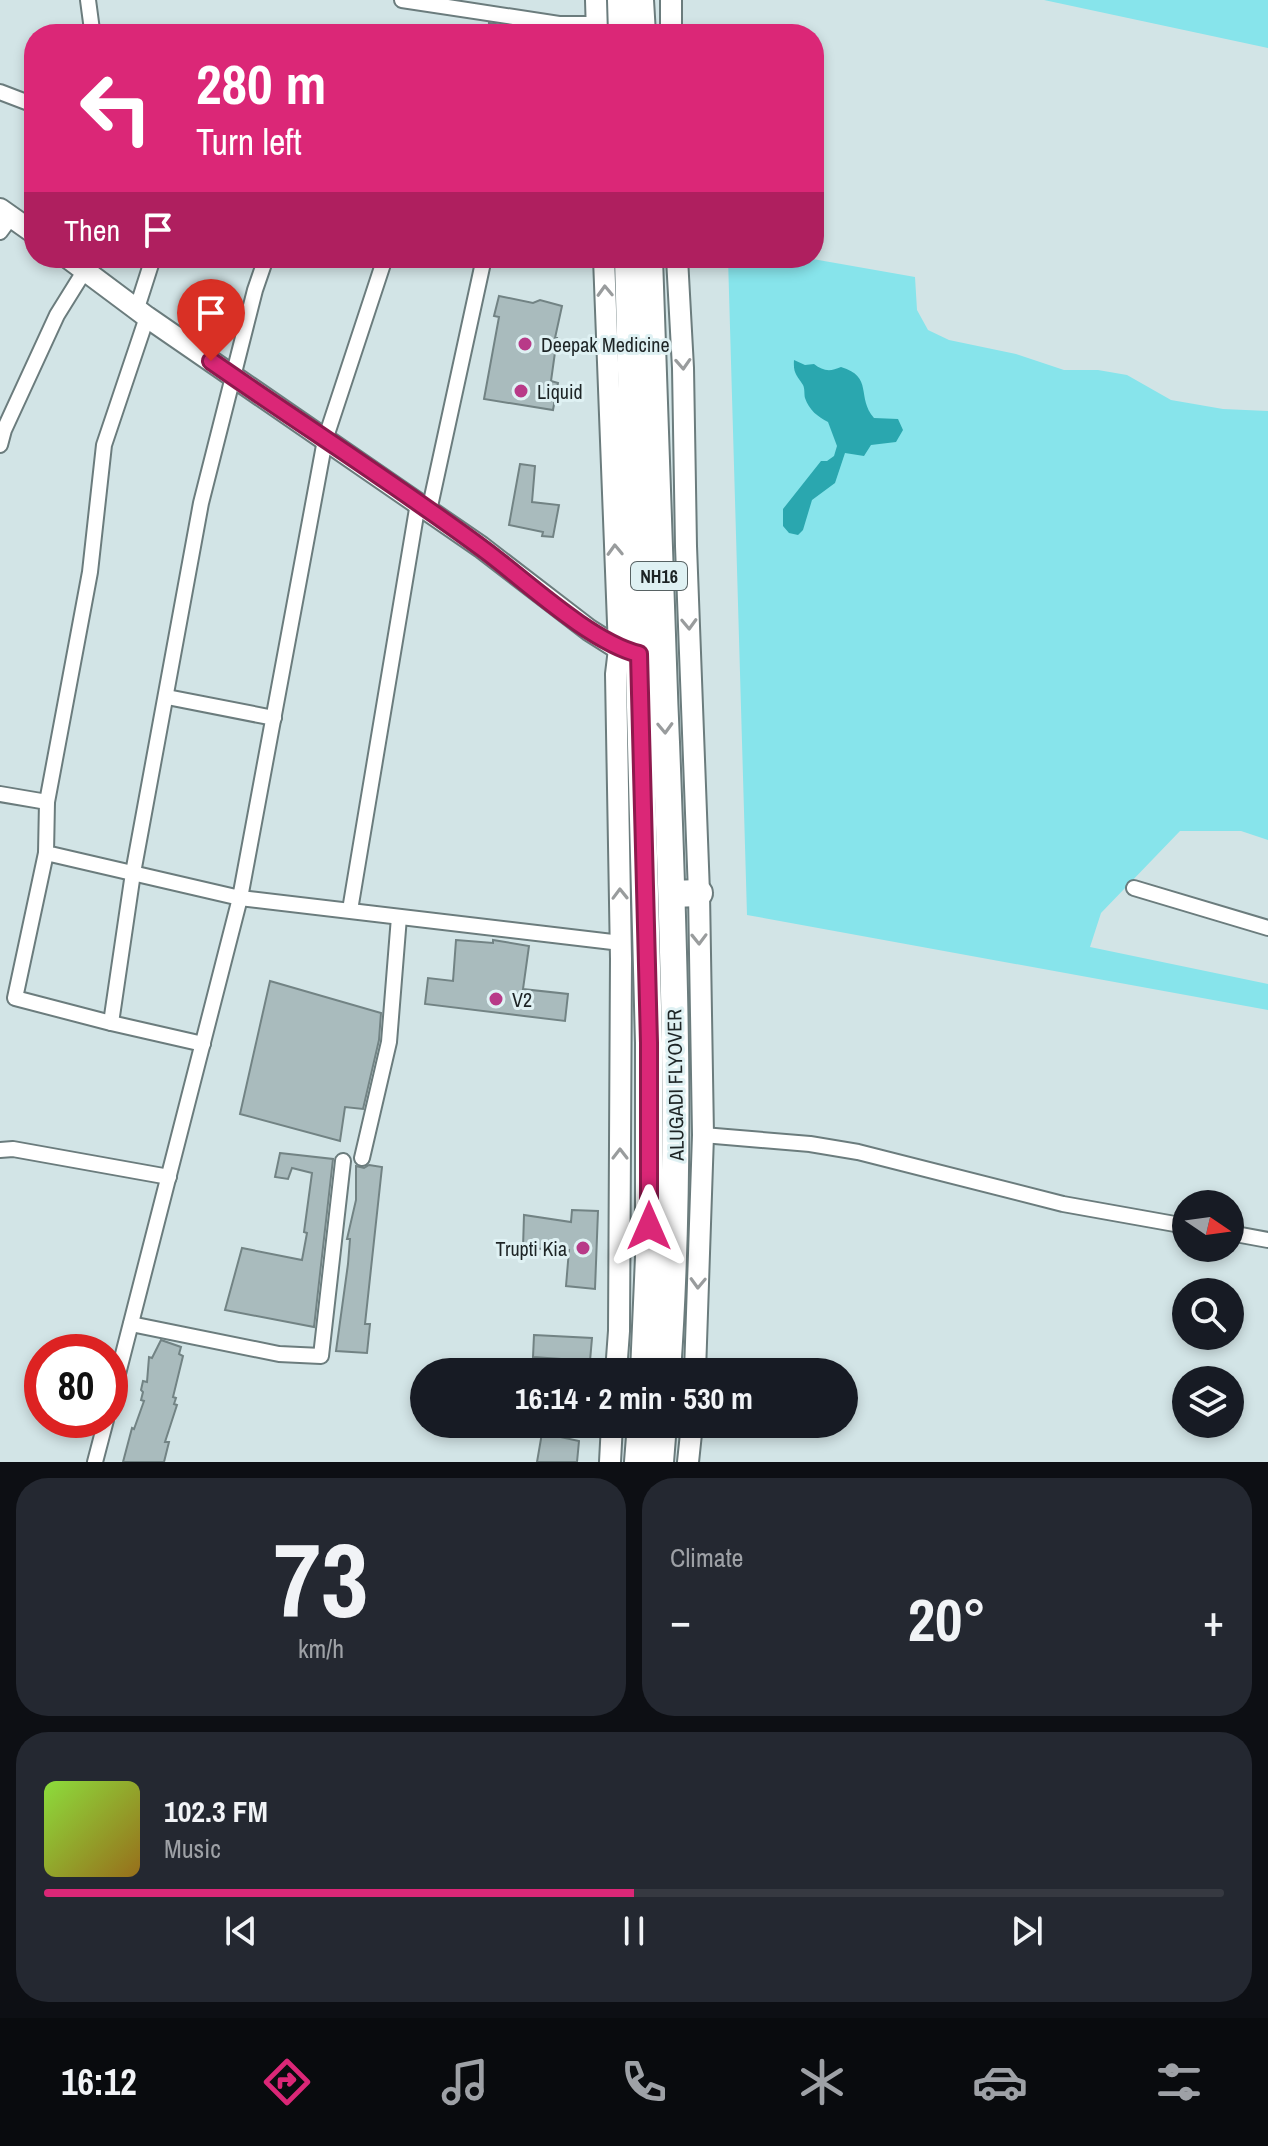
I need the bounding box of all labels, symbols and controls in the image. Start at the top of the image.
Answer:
text: 280 m [196,46,326,121]
icon: left [64,56,168,160]
text: Turn left [196,118,302,166]
icon: arrive [136,208,180,252]
text: Then [64,210,120,250]
pin [177,279,245,361]
one-way arrow [596,284,613,297]
icon: arrive [189,291,233,335]
place label: Deepak Medicine [541,331,670,358]
marker: Deepak Medicine [516,335,534,353]
one-way arrow [674,358,691,371]
place label: Liquid [537,378,583,405]
marker: Liquid [512,382,530,400]
one-way arrow [606,543,623,556]
road number: NH16 [631,562,687,590]
one-way arrow [681,618,698,631]
one-way arrow [656,722,673,735]
one-way arrow [611,887,629,900]
one-way arrow [691,933,708,946]
place label: V2 [512,986,532,1013]
marker: V2 [487,990,505,1008]
street label: ALUGADI FLYOVER [660,1009,690,1162]
one-way arrow [611,1147,629,1160]
position arrow [607,1184,691,1268]
north arrow [1172,1190,1244,1262]
map controls [1172,1190,1244,1438]
place label: Trupti Kia [496,1235,567,1262]
marker: Trupti Kia [574,1239,592,1257]
one-way arrow [689,1277,706,1290]
button: search [1172,1278,1244,1350]
speed limit sign: 80 [24,1334,128,1438]
button: layers [1172,1366,1244,1438]
text: 16:14 · 2 min · 530 m [515,1378,753,1418]
text: 73 [274,1509,368,1649]
text: Climate [670,1540,743,1575]
text: 20° [908,1579,986,1660]
text: − [670,1590,691,1650]
text: + [1203,1590,1224,1650]
text: km/h [298,1631,344,1666]
text: 102.3 FM [164,1791,268,1831]
text: Music [164,1831,221,1866]
icon: previous [219,1909,263,1953]
icon: pause [612,1909,656,1953]
icon: next [1005,1909,1049,1953]
icon: directions [259,2054,315,2110]
icon: music [437,2054,493,2110]
icon: phone [616,2054,672,2110]
icon: climate [794,2054,850,2110]
icon: car [972,2054,1028,2110]
icon: filters [1151,2054,1207,2110]
text: 16:12 [61,2058,137,2106]

